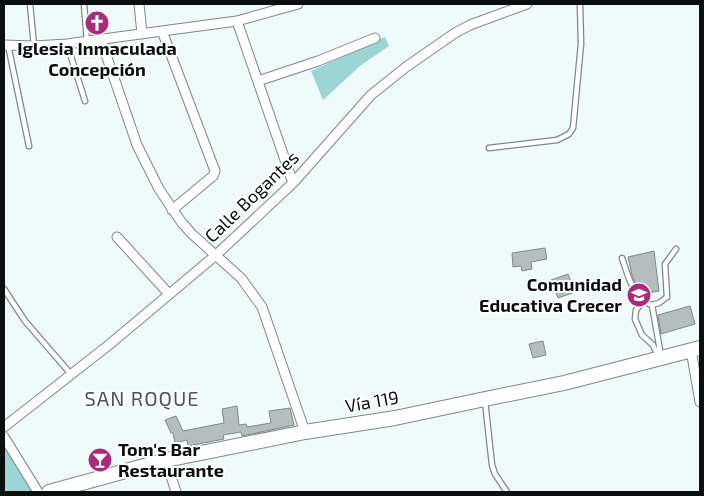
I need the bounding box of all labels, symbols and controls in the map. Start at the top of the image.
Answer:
church icon: Iglesia Inmaculada Concepción [84,10,110,36]
place label: Iglesia Inmaculada Concepción [17,37,177,80]
street label: Calle Bogantes [200,146,303,247]
place label: Comunidad Educativa Crecer [479,273,622,316]
school or university icon: Comunidad Educativa Crecer [626,282,652,308]
street label: Vía 119 [343,385,400,417]
district label: SAN ROQUE [85,386,199,410]
place label: Tom's Bar Restaurante [118,438,224,481]
bar icon: Tom's Bar Restaurante [87,447,113,473]

